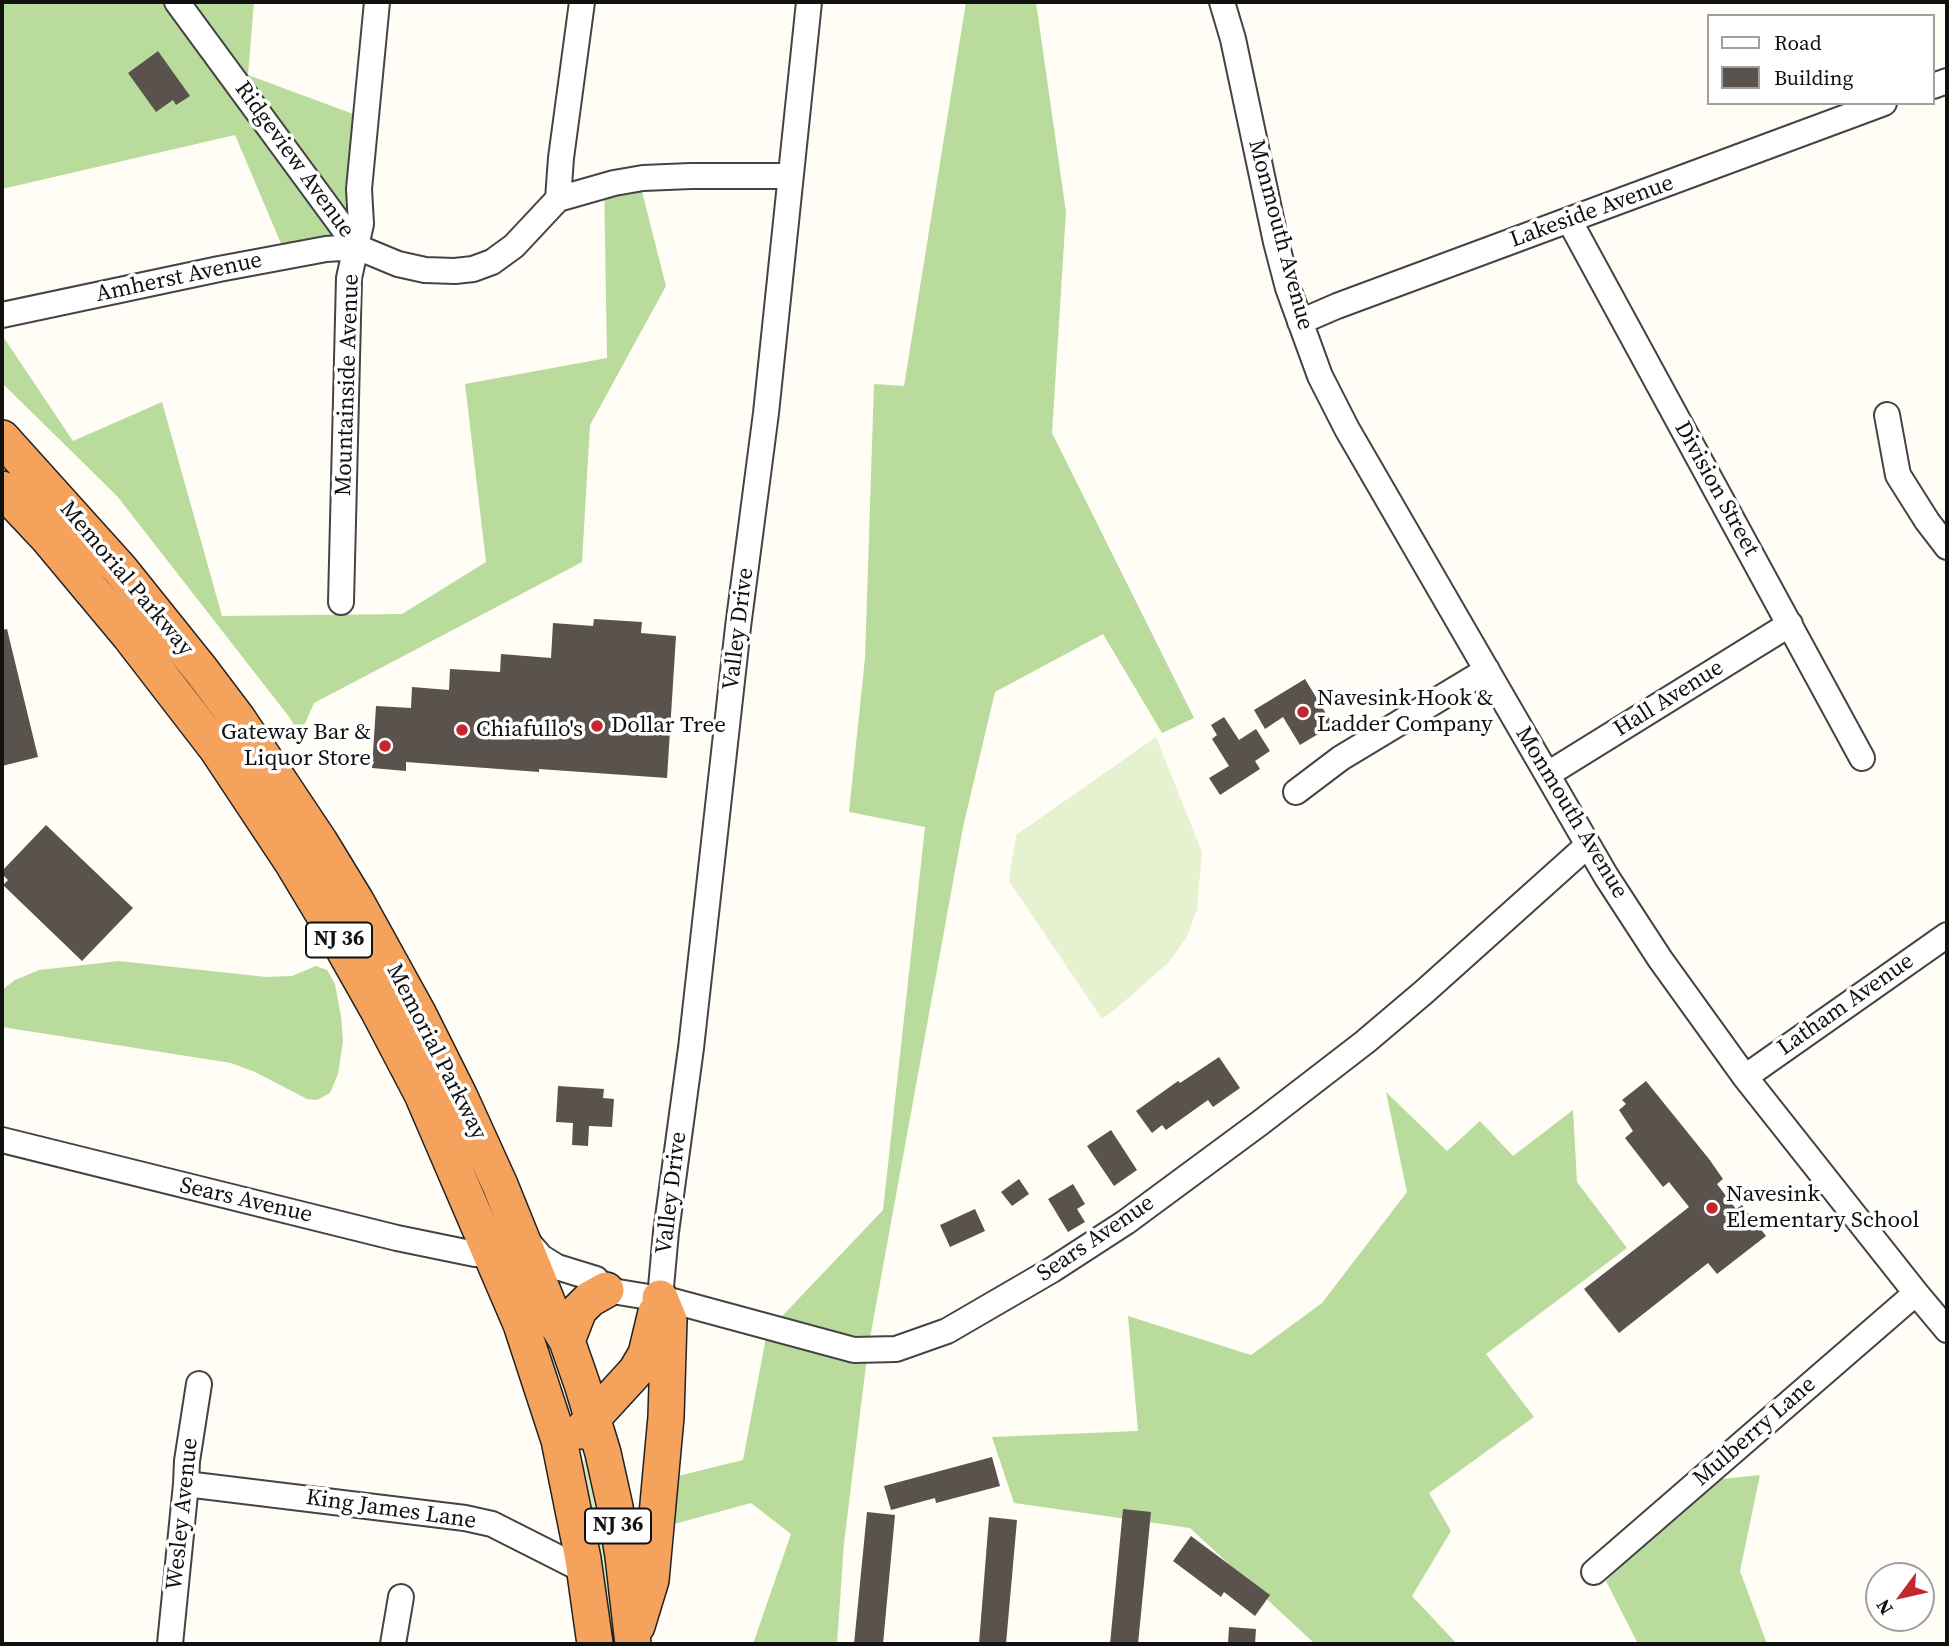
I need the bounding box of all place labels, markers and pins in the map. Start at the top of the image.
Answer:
place label: Navesink Hook & Ladder Company [1317,685,1494,739]
marker: Navesink Hook & Ladder Company [1295,704,1311,720]
place label: Dollar Tree [611,712,726,740]
place label: Chiafullo's [476,716,583,744]
marker: Dollar Tree [589,718,605,734]
place label: Gateway Bar & Liquor Store [221,719,371,773]
marker: Chiafullo's [454,722,470,738]
marker: Gateway Bar & Liquor Store [377,738,393,754]
place label: Navesink Elementary School [1726,1181,1919,1235]
marker: Navesink Elementary School [1704,1200,1720,1216]

